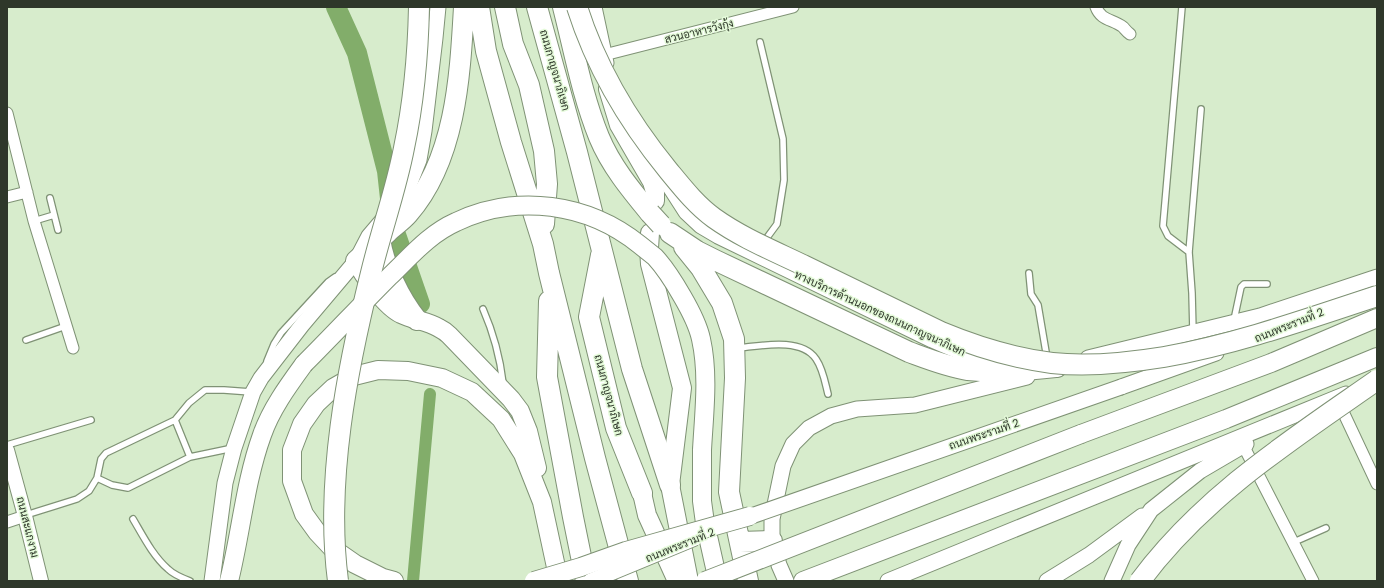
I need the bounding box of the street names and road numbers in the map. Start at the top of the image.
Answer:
street label: สวนอาหารวังกุ้ง [663,15,735,48]
street label: ถนนกาญจนาภิเษก [536,28,574,112]
street label: ทางบริการด้านนอกของถนนกาญจนาภิเษก [792,266,968,360]
street label: ถนนพระรามที่ 2 [1251,301,1326,346]
street label: ถนนกาญจนาภิเษก [590,353,628,437]
street label: ถนนพระรามที่ 2 [946,412,1021,454]
street label: ถนนสะแกงาม [13,495,43,559]
street label: ถนนพระรามที่ 2 [642,521,717,566]

